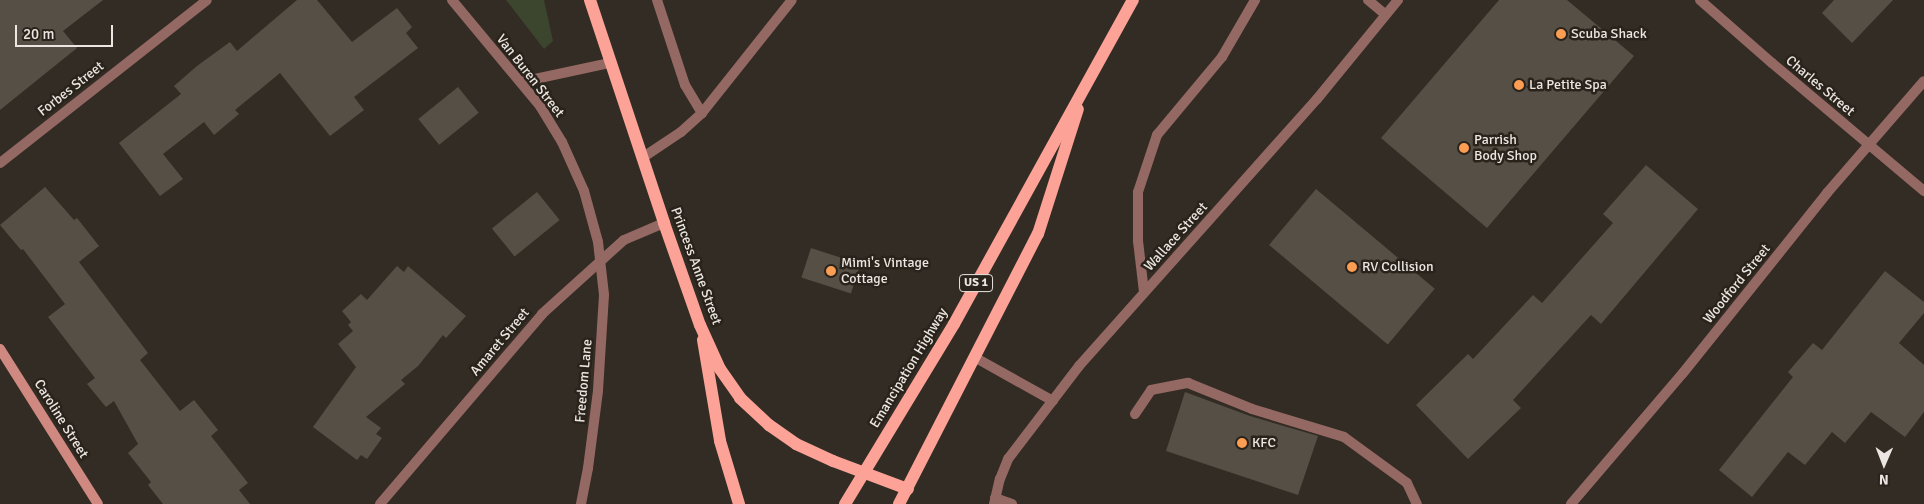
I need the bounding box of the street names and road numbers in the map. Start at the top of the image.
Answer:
street label: Van Buren Street [492,31,568,121]
street label: Charles Street [1782,52,1858,120]
street label: Forbes Street [35,58,107,120]
street label: Wallace Street [1141,199,1211,275]
street label: Princess Anne Street [667,205,725,327]
street label: Woodford Street [1700,241,1774,327]
road number: US 1 [958,274,994,292]
street label: Amaret Street [467,305,533,379]
street label: Emancipation Highway [867,305,951,431]
street label: Freedom Lane [572,339,596,423]
street label: Caroline Street [30,377,92,461]

